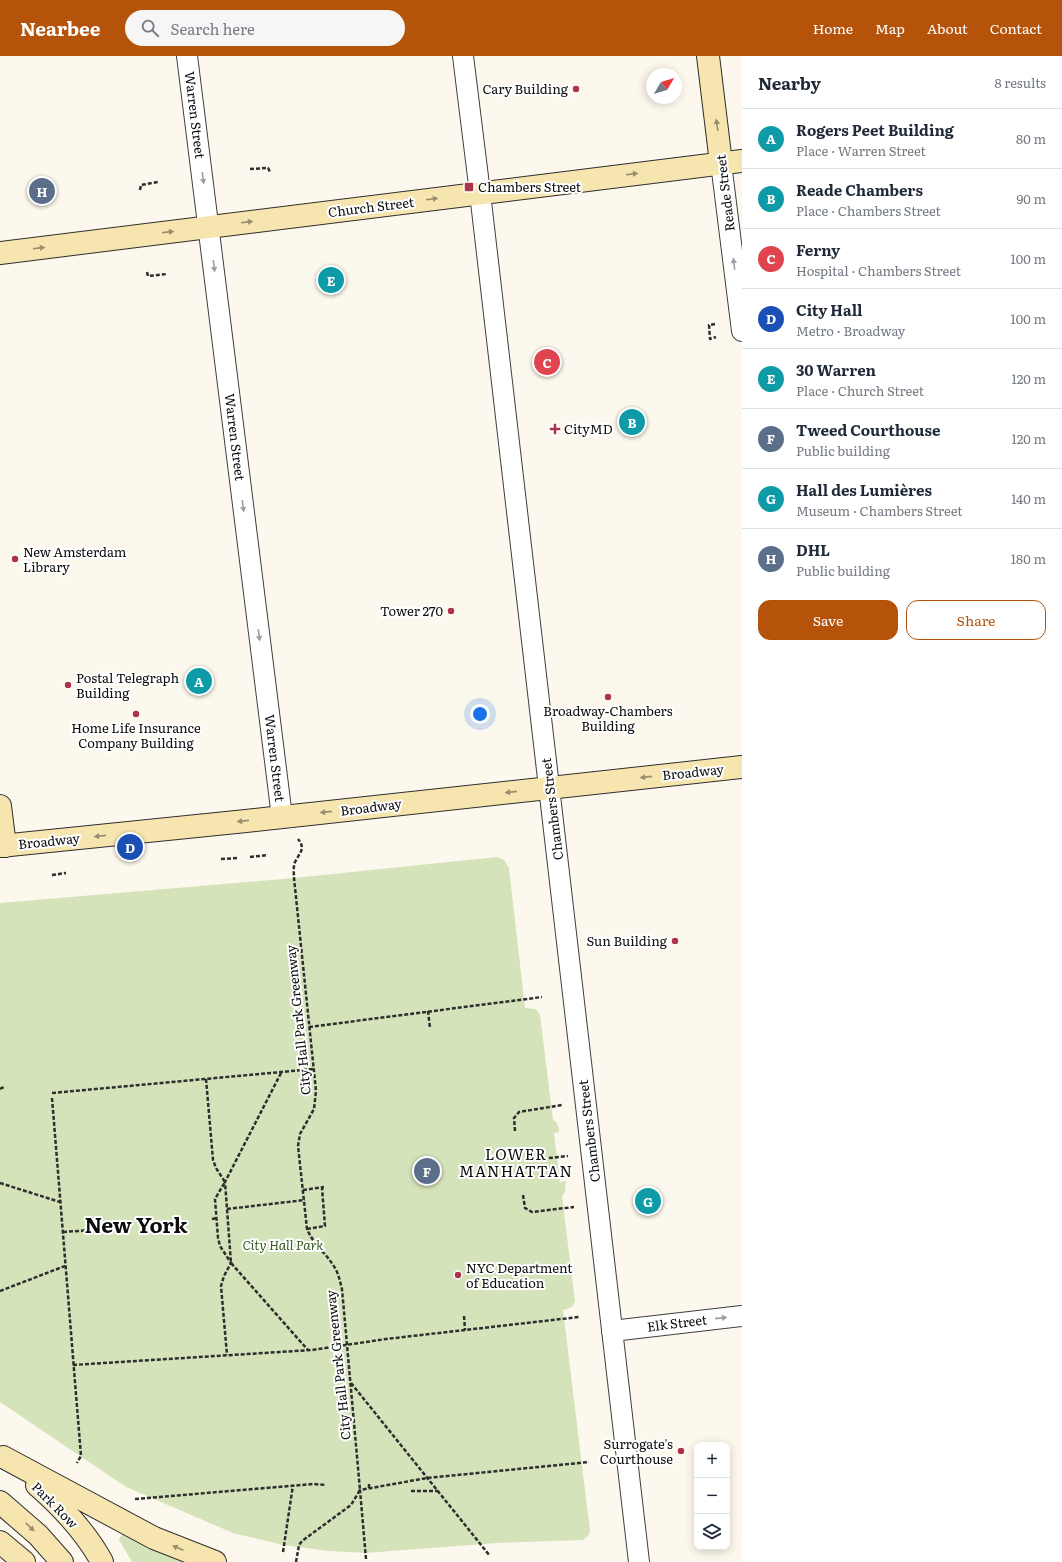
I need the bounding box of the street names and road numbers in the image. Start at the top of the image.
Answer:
street label: Warren Street [181,70,210,161]
street label: Reade Street [710,153,739,232]
street label: Church Street [327,192,416,221]
street label: Warren Street [221,392,250,483]
street label: Warren Street [261,713,290,804]
street label: Chambers Street [536,756,567,861]
street label: Broadway [661,759,725,784]
street label: Broadway [339,793,403,820]
street label: Broadway [17,828,81,853]
street label: City Hall Park Greenway [280,944,315,1096]
street label: Chambers Street [573,1078,604,1183]
street label: City Hall Park Greenway [320,1289,355,1441]
street label: Elk Street [646,1309,709,1336]
street label: Park Row [28,1477,83,1533]

